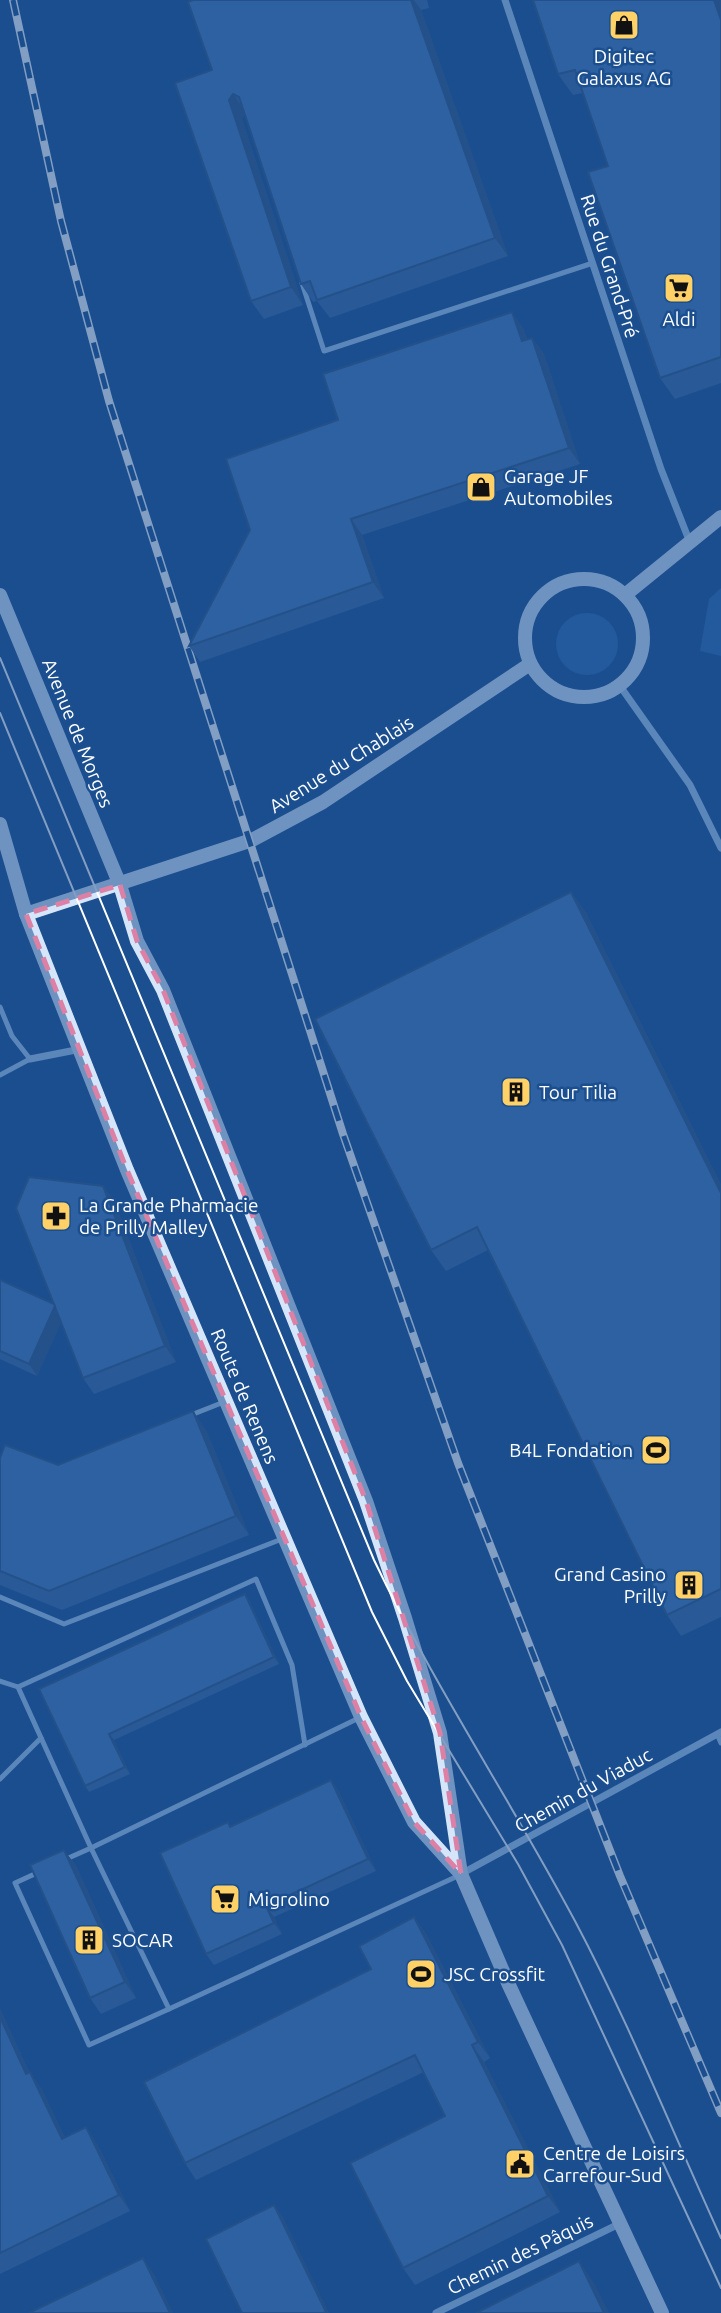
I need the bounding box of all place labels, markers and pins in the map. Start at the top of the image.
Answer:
shop icon: Digitec Galaxus AG [607,8,641,42]
place label: Digitec Galaxus AG [577,45,671,89]
supermarket icon: Aldi [662,271,696,305]
place label: Aldi [662,308,696,330]
place label: Garage JF Automobiles [504,465,613,509]
shop icon: Garage JF Automobiles [464,470,498,504]
building icon: Tour Tilia [499,1075,533,1109]
place label: Tour Tilia [539,1081,617,1103]
place label: La Grande Pharmacie de Prilly Malley [79,1194,258,1238]
pharmacy icon: La Grande Pharmacie de Prilly Malley [39,1199,73,1233]
sports icon: B4L Fondation [639,1433,673,1467]
place label: B4L Fondation [509,1439,633,1461]
place label: Grand Casino Prilly [554,1563,666,1607]
building icon: Grand Casino Prilly [672,1568,706,1602]
supermarket icon: Migrolino [208,1882,242,1916]
place label: Migrolino [248,1888,330,1910]
building icon: SOCAR [72,1923,106,1957]
place label: SOCAR [112,1929,173,1951]
sports icon: JSC Crossfit [404,1957,438,1991]
place label: JSC Crossfit [444,1963,546,1985]
place label: Centre de Loisirs Carrefour-Sud [543,2142,685,2186]
public building icon: Centre de Loisirs Carrefour-Sud [503,2147,537,2181]

